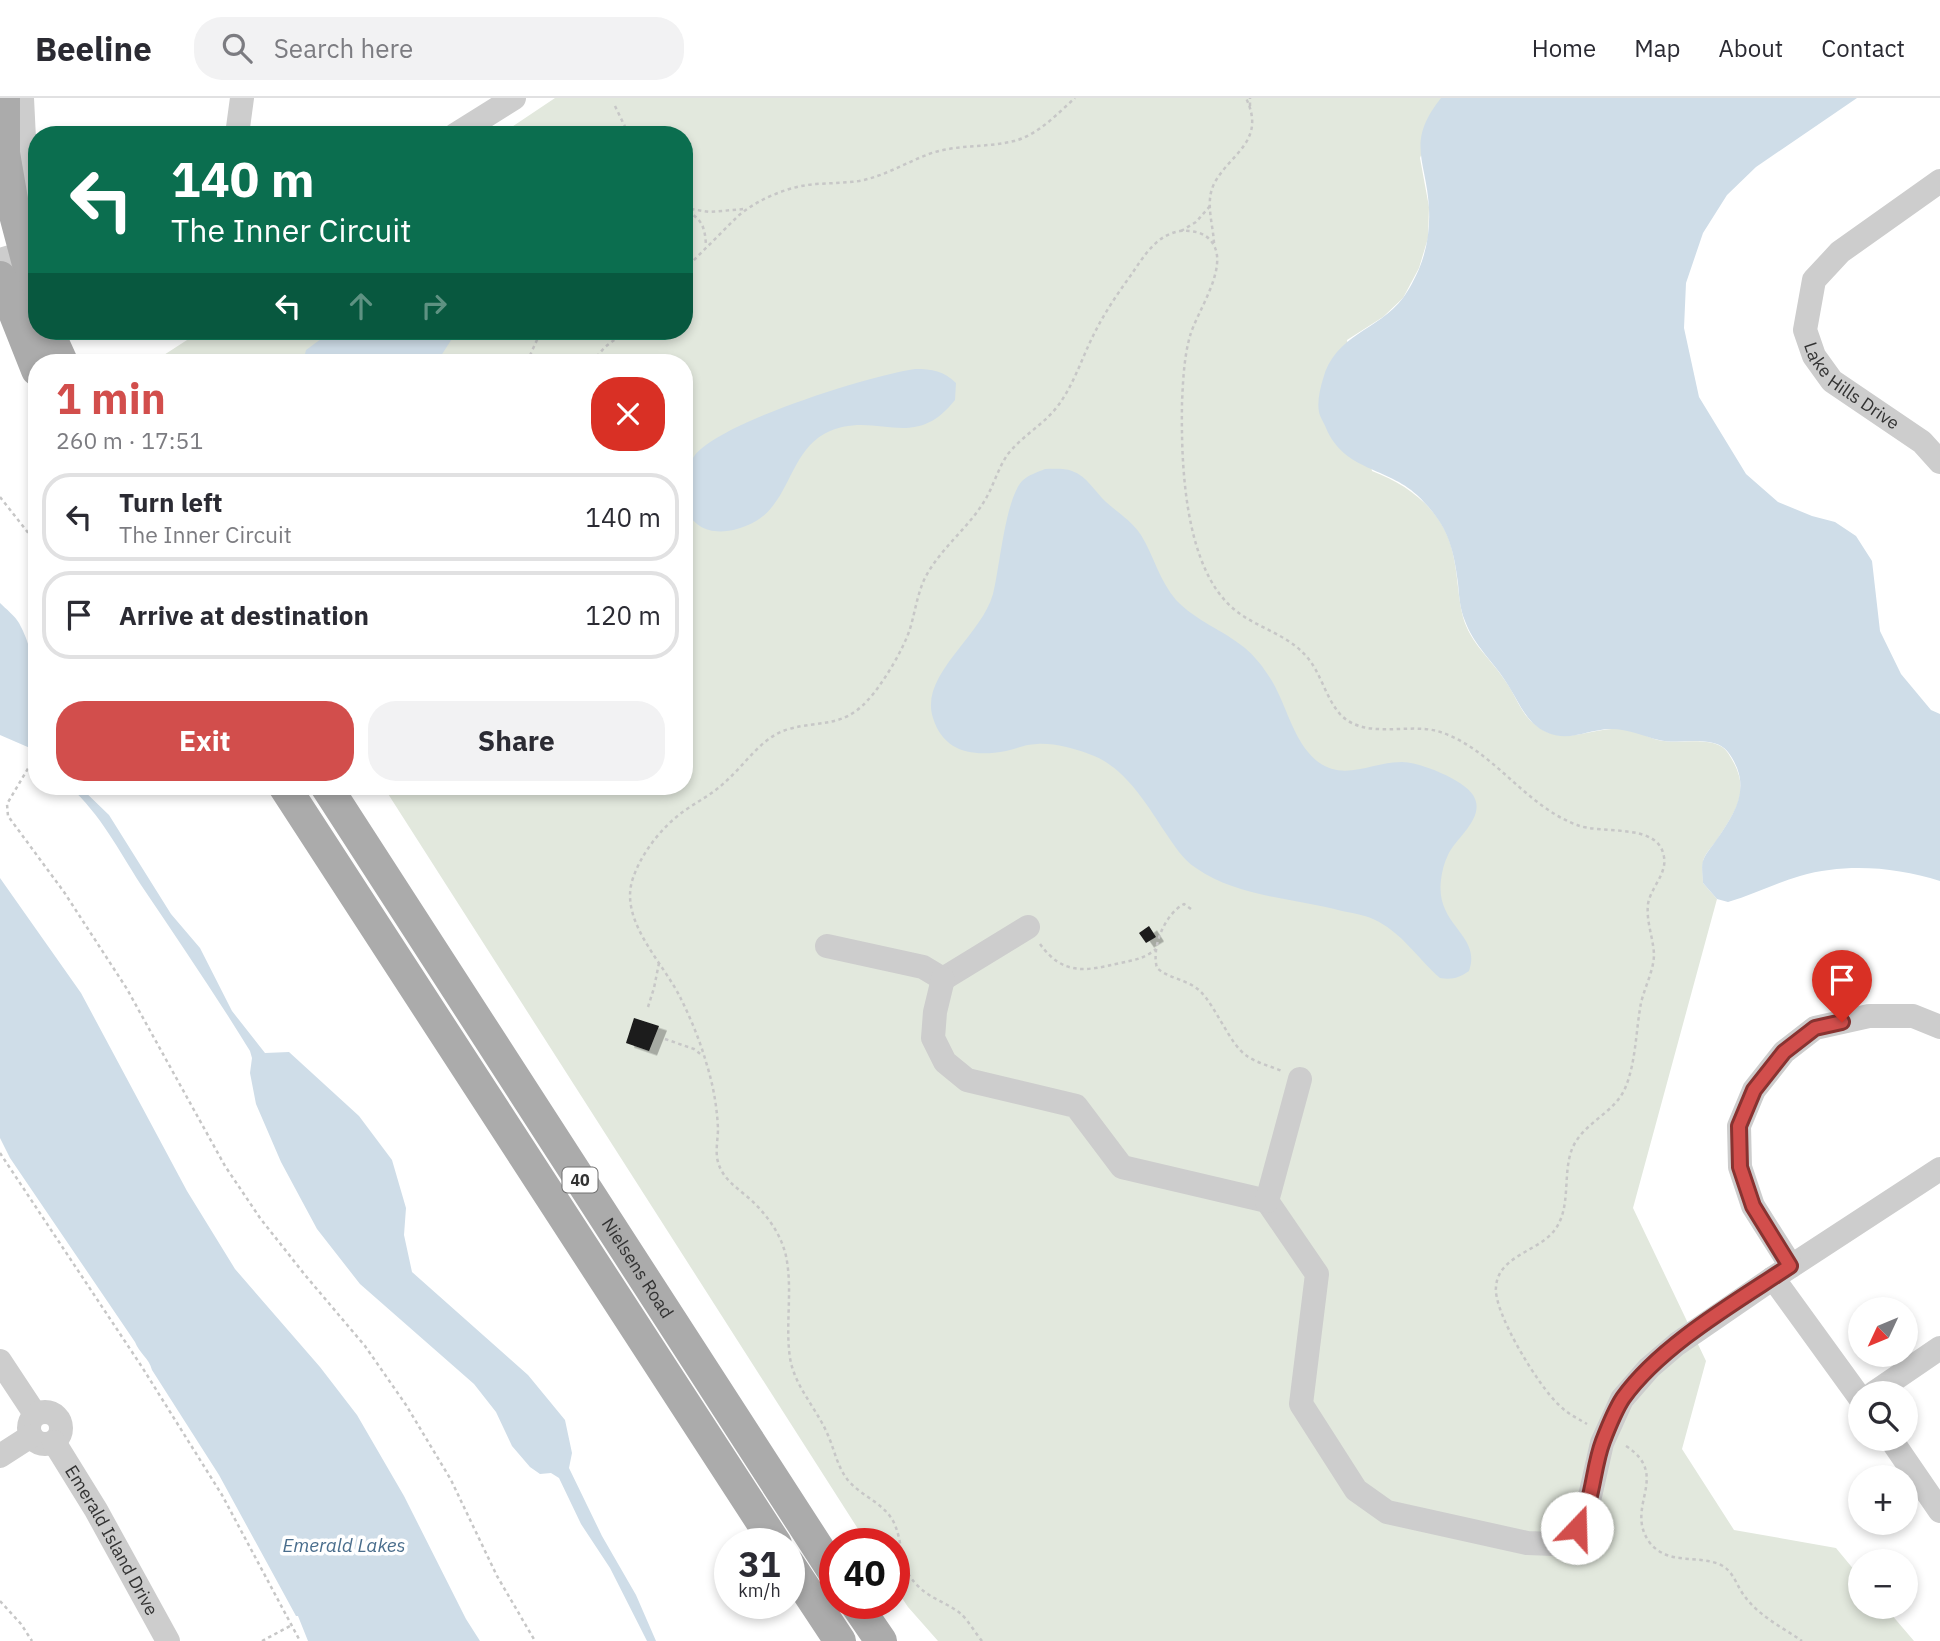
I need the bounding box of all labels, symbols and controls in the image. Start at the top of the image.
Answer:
search box [194,17,684,80]
text: Beeline [35,27,152,70]
icon: search [218,29,256,67]
text: Search here [274,31,413,65]
text: Home [1532,32,1596,64]
text: Map [1634,32,1680,64]
text: About [1718,32,1783,64]
text: Contact [1821,32,1905,64]
text: 140 m [171,147,315,210]
icon: left [56,154,147,245]
text: The Inner Circuit [171,209,412,251]
icon: left [269,287,307,325]
icon: ahead [342,287,380,325]
icon: right [415,287,453,325]
street label: Lake Hills Drive [1799,339,1904,434]
text: 1 min [56,371,166,426]
button: close [591,377,665,451]
text: 260 m · 17:51 [56,425,203,455]
text: Turn left [119,485,222,519]
icon: left [60,498,98,536]
text: 140 m [585,500,661,534]
text: The Inner Circuit [119,519,292,549]
icon: arrive [60,596,98,634]
text: Arrive at destination [119,598,369,632]
text: 120 m [585,598,661,632]
button: Exit [56,701,354,781]
button: Share [368,701,665,781]
pin [1812,950,1872,1022]
icon: arrive [1823,961,1861,999]
road number: 40 [562,1168,598,1192]
street label: Nielsens Road [597,1213,679,1323]
north arrow [1848,1297,1918,1367]
map controls [1848,1297,1918,1619]
button: search [1848,1381,1918,1451]
street label: Emerald Island Drive [60,1461,164,1619]
button: + [1848,1465,1918,1535]
position arrow [1540,1491,1614,1565]
speed limit sign: 40 [819,1528,910,1619]
water label: Emerald Lakes [282,1533,406,1557]
text: 31 [738,1541,781,1587]
button: − [1848,1549,1918,1619]
text: km/h [738,1579,781,1602]

